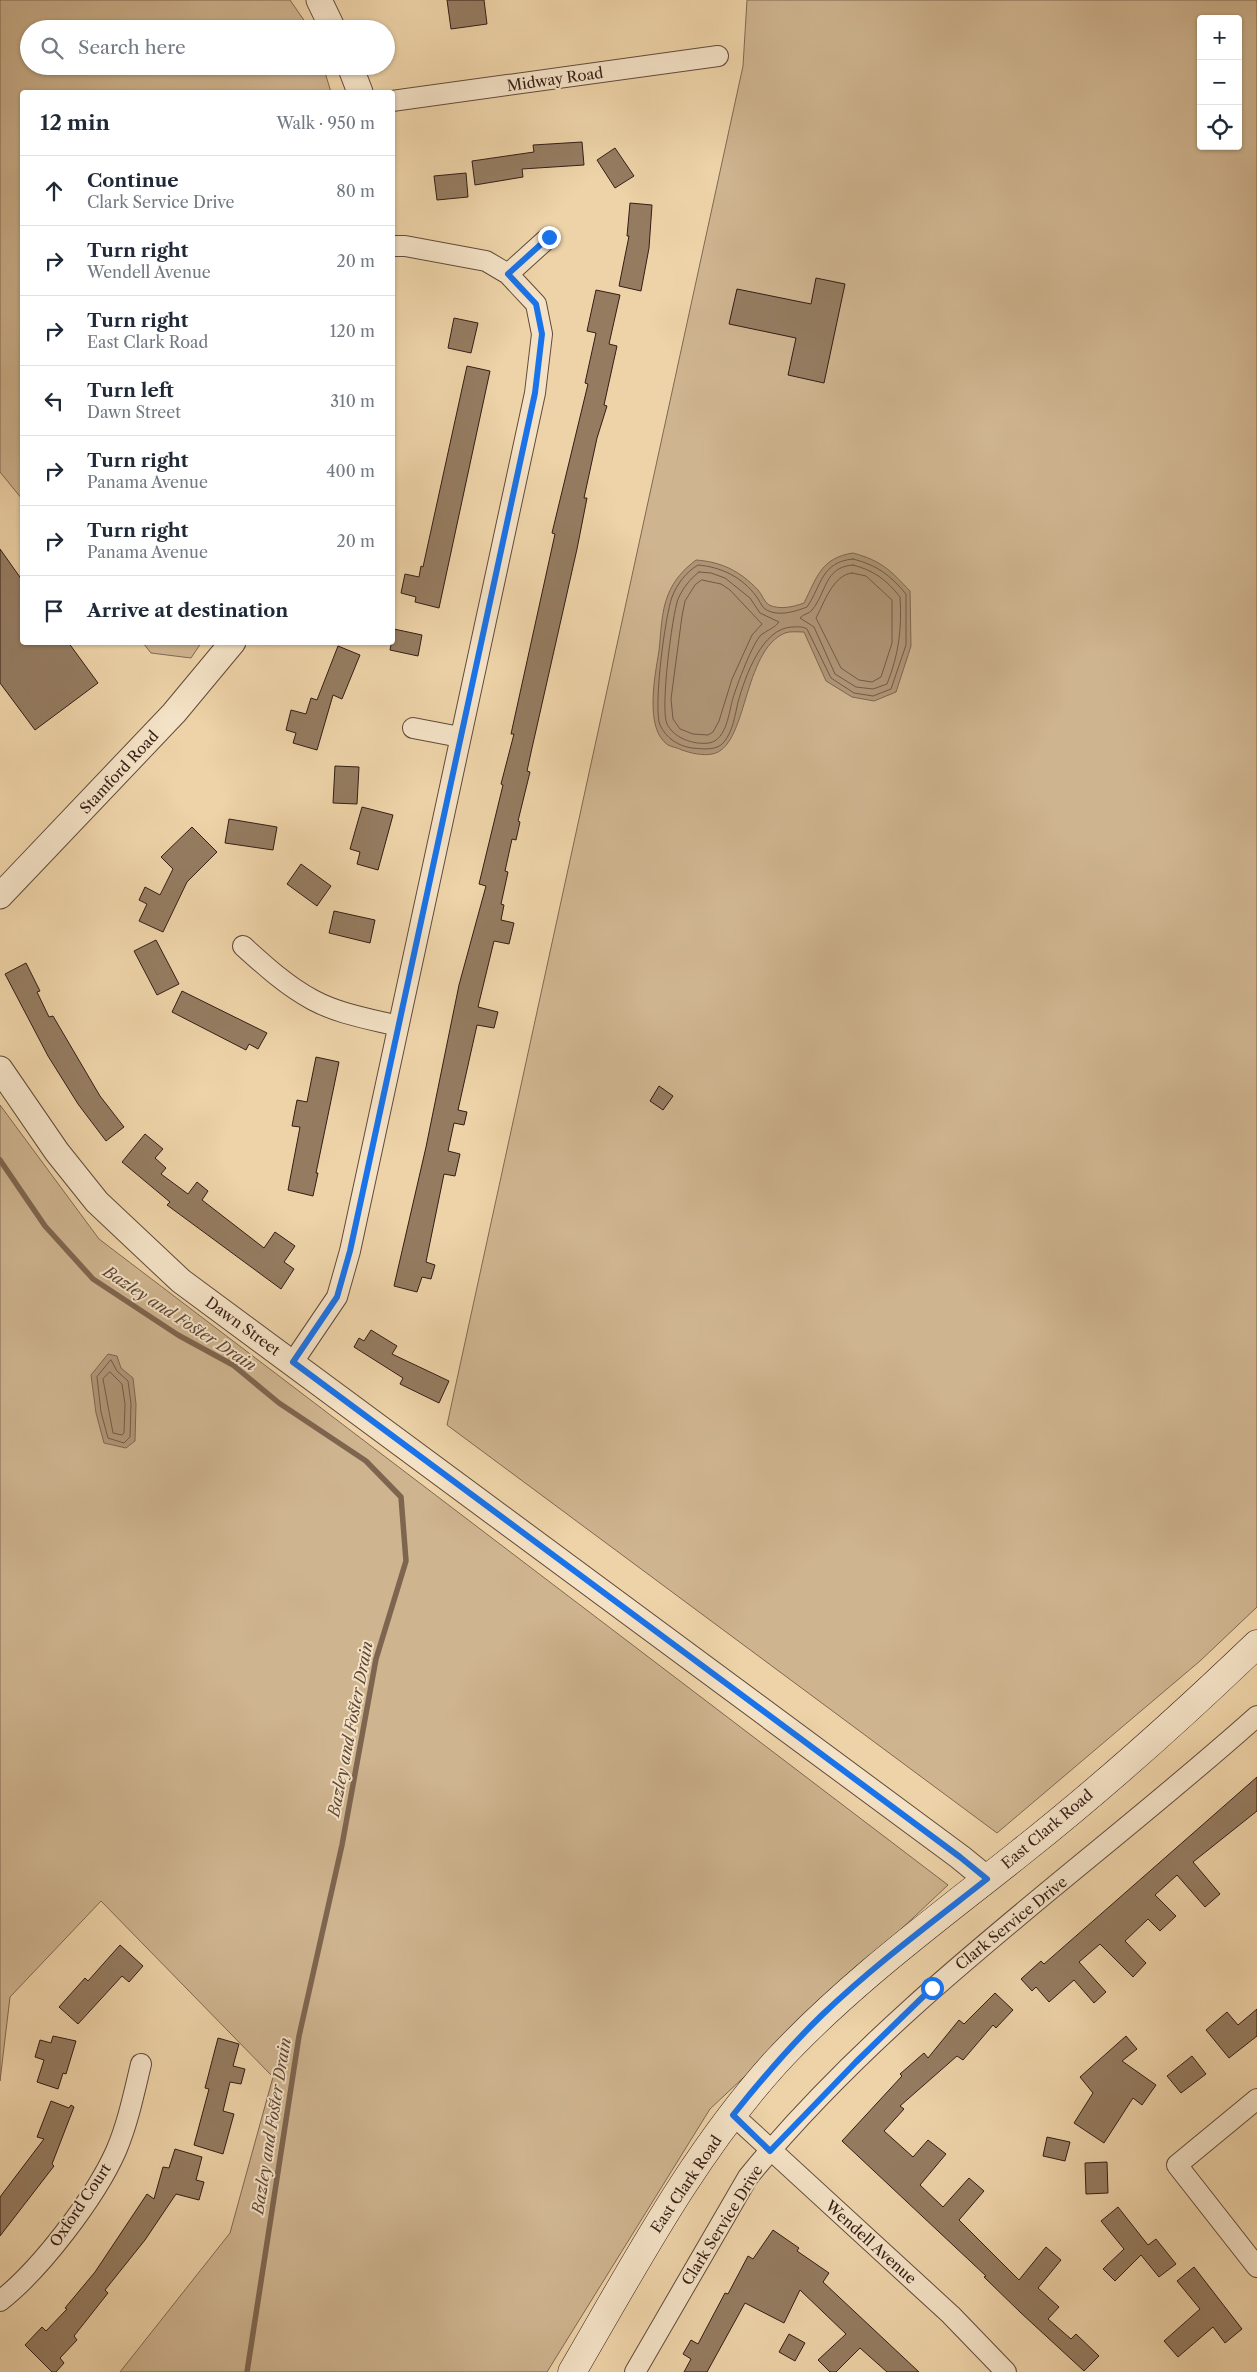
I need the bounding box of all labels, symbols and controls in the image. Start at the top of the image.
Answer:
map controls [1197,15,1242,150]
button: + [1197,15,1242,60]
search box [20,20,395,75]
icon: search [38,34,66,62]
text: Search here [78,36,186,59]
button: − [1197,60,1242,105]
street label: Midway Road [506,63,604,95]
button: locate [1197,105,1242,150]
text: 12 min [40,110,110,135]
text: Walk · 950 m [276,113,375,133]
text: Continue [87,169,179,192]
icon: ahead [40,177,68,205]
text: 80 m [336,181,375,201]
text: Clark Service Drive [87,192,234,212]
route end [538,226,561,249]
text: Turn right [87,239,188,262]
icon: right [40,247,68,275]
text: 20 m [336,251,375,271]
text: Wendell Avenue [87,262,211,282]
text: Turn right [87,309,188,332]
icon: right [40,317,68,345]
text: 120 m [330,321,375,341]
text: East Clark Road [87,332,208,352]
text: Turn left [87,379,174,402]
icon: left [40,387,68,415]
text: 310 m [330,391,375,411]
text: Dawn Street [87,402,181,422]
text: Turn right [87,449,188,472]
icon: right [40,457,68,485]
text: 400 m [326,461,375,481]
text: Panama Avenue [87,472,208,492]
text: Turn right [87,519,188,542]
icon: right [40,527,68,555]
text: 20 m [336,531,375,551]
text: Panama Avenue [87,542,208,562]
icon: arrive [40,597,68,625]
text: Arrive at destination [87,599,288,622]
street label: Stamford Road [76,726,162,818]
water label: Bazley and Foster Drain [98,1260,260,1375]
street label: Dawn Street [202,1292,285,1360]
water label: Bazley and Foster Drain [323,1639,377,1820]
street label: East Clark Road [997,1785,1097,1873]
street label: Clark Service Drive [951,1872,1071,1974]
route start [921,1977,944,2000]
water label: Bazley and Foster Drain [247,2036,295,2218]
street label: East Clark Road [646,2132,726,2236]
street label: Oxford Court [45,2159,115,2250]
street label: Clark Service Drive [677,2161,767,2289]
street label: Wendell Avenue [821,2195,920,2288]

